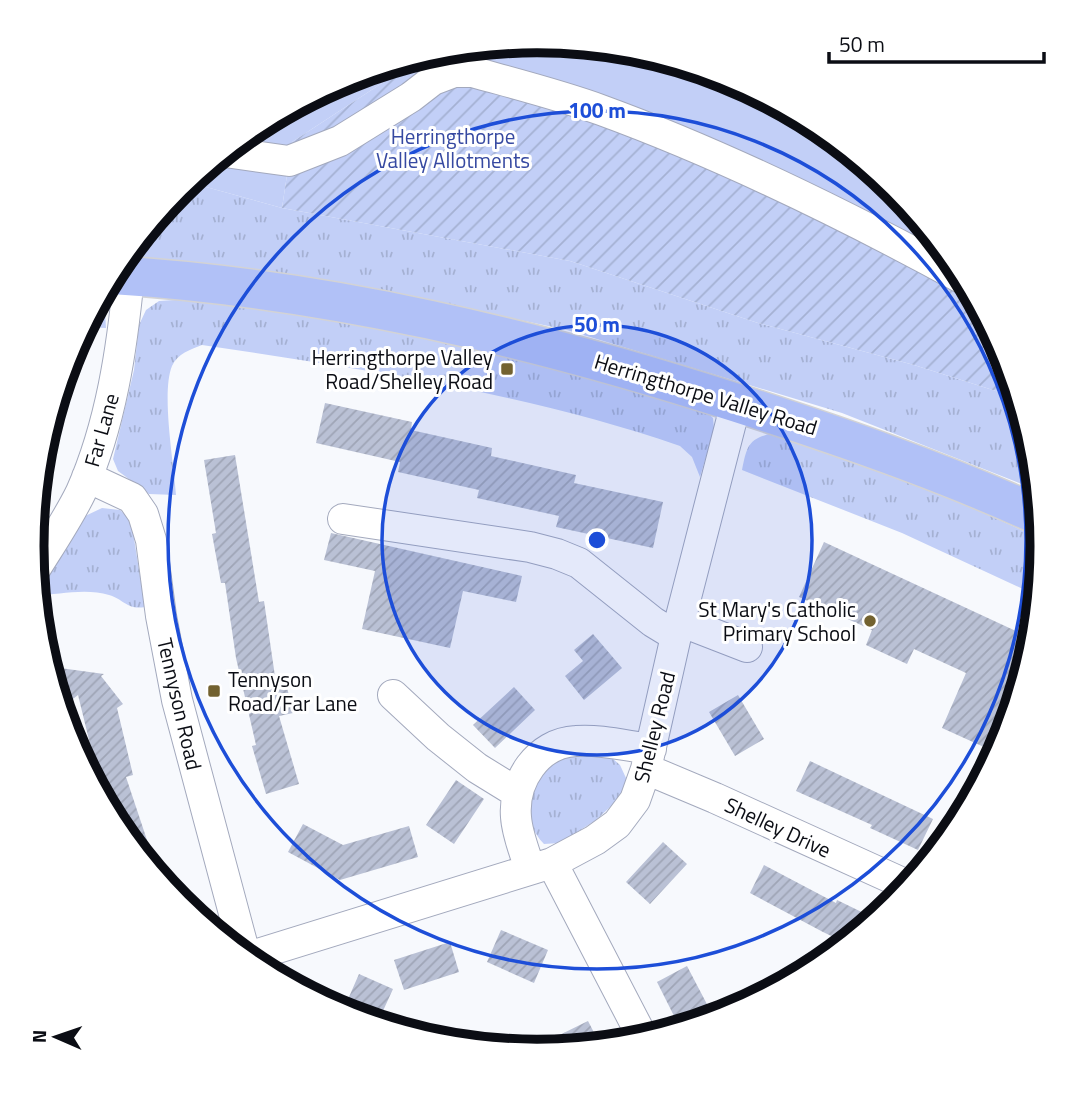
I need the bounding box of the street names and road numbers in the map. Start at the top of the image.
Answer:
street label: Herringthorpe Valley Road [591,345,821,443]
street label: Far Lane [75,389,127,471]
street label: Tennyson Road [149,635,211,773]
street label: Shelley Road [625,668,683,786]
street label: Shelley Drive [720,788,836,866]

